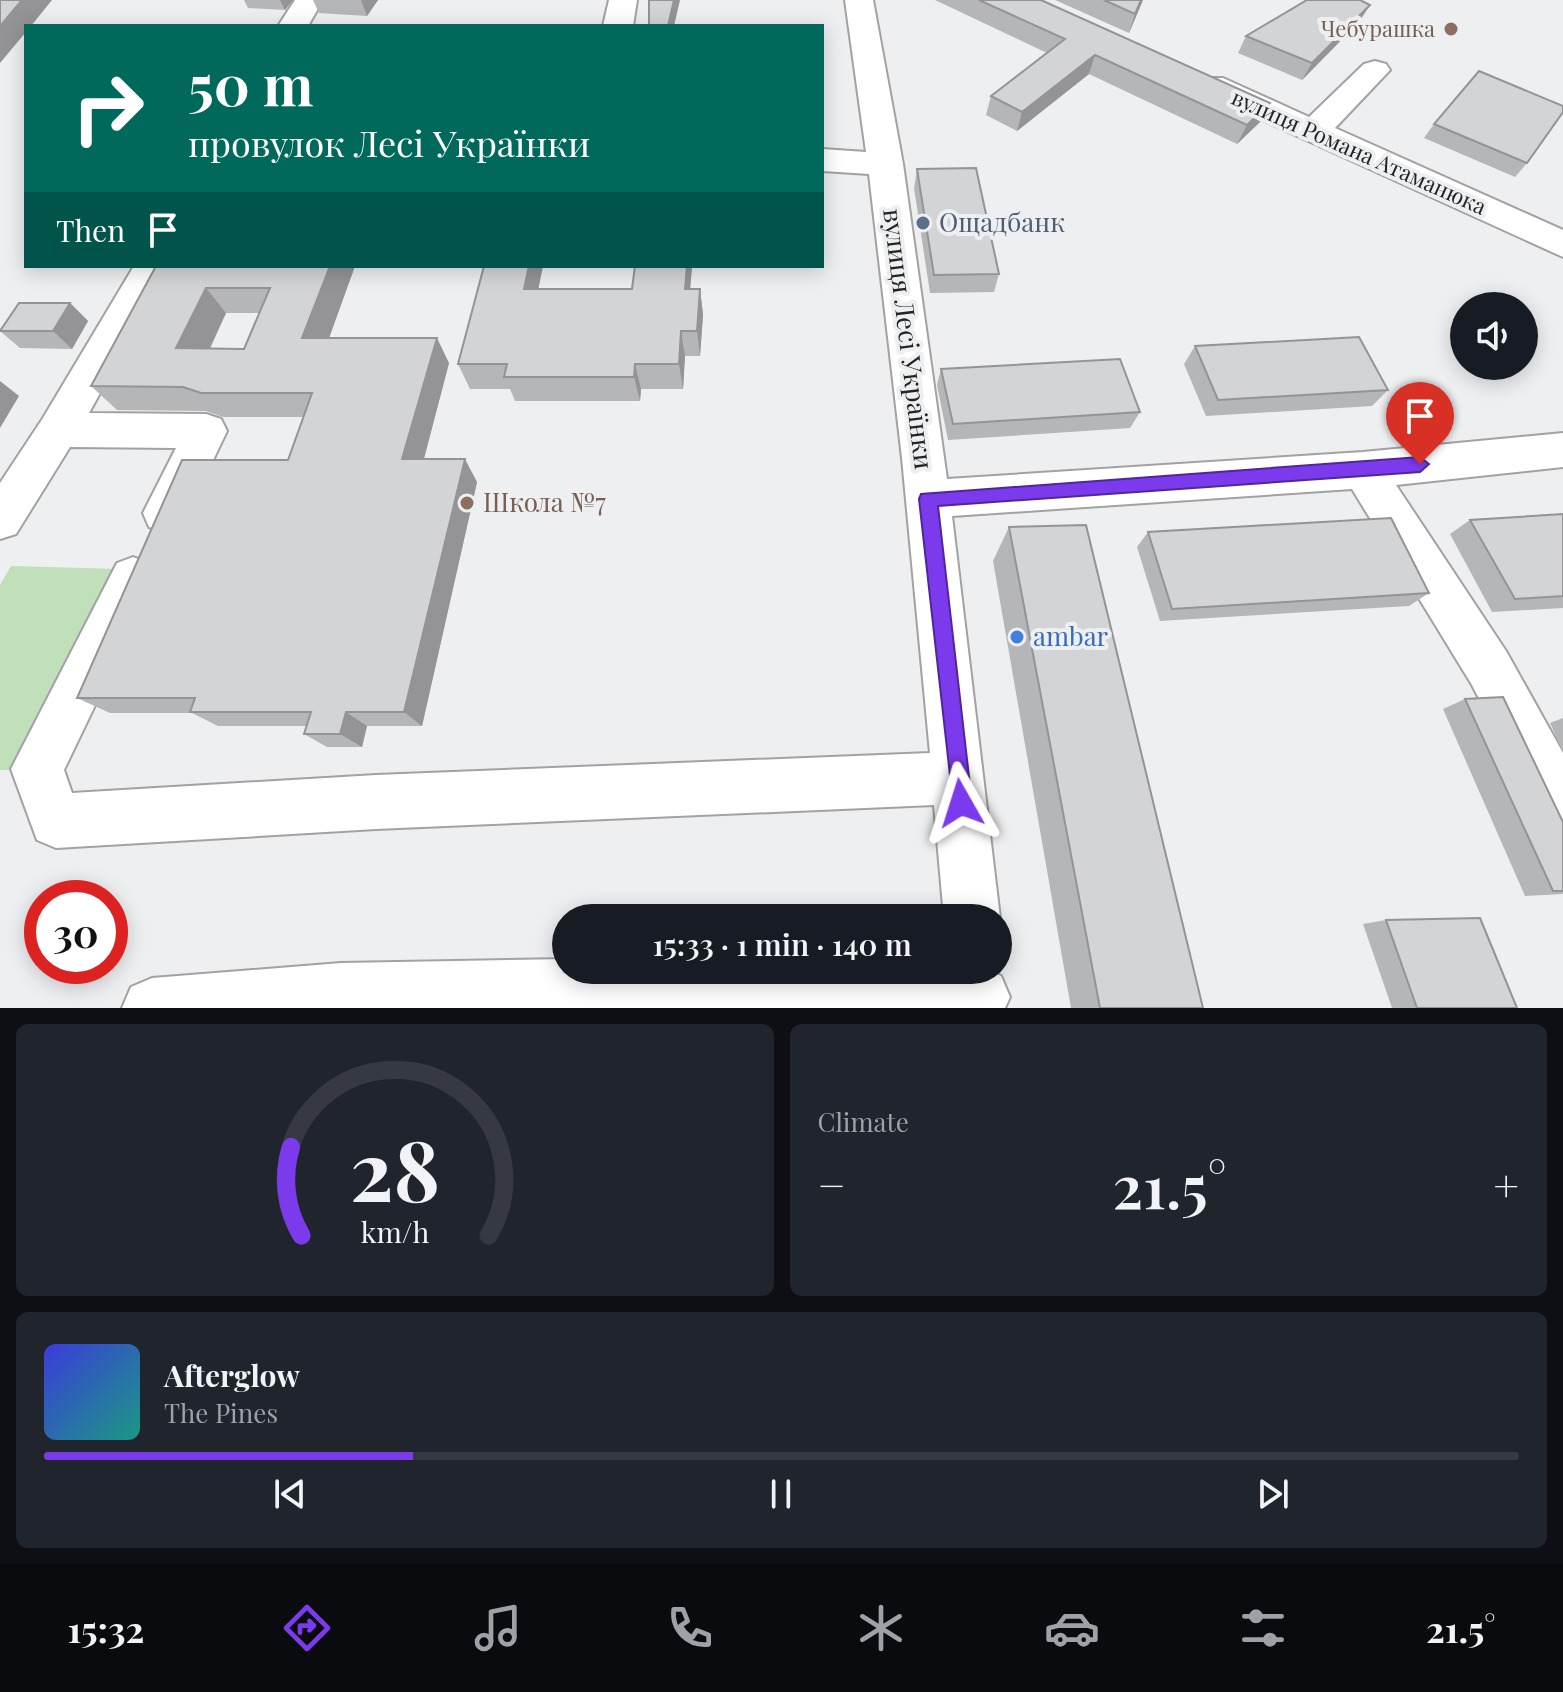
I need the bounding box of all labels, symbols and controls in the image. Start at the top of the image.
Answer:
place label: Чебурашка [1321,13,1435,43]
marker: Чебурашка [1442,20,1460,38]
text: 50 m [188,46,314,121]
icon: right [56,56,160,160]
street label: вулиця Романа Атаманюка [1227,81,1492,221]
text: провулок Лесі Українки [188,118,590,166]
place label: Ощадбанк [939,204,1065,239]
street label: вулиця Лесі Українки [876,206,943,471]
icon: arrive [141,208,185,252]
text: Then [56,210,125,250]
marker: Ощадбанк [914,214,932,232]
map controls [1450,292,1538,380]
button: sound [1450,292,1538,380]
pin [1386,382,1454,464]
icon: arrive [1398,394,1442,438]
place label: Школа №7 [483,484,606,519]
marker: Школа №7 [458,494,476,512]
place label: ambar [1033,618,1109,653]
marker: ambar [1008,628,1026,646]
position arrow [919,761,1003,845]
speed limit sign: 30 [24,880,128,984]
text: 15:33 · 1 min · 140 m [652,924,912,964]
text: Climate [818,1104,909,1139]
text: 28 [350,1112,440,1223]
text: 21.5° [1113,1144,1227,1224]
text: − [818,1154,846,1213]
text: + [1493,1154,1519,1213]
text: km/h [360,1212,429,1250]
text: Afterglow [164,1355,300,1395]
text: The Pines [164,1395,278,1430]
icon: previous [268,1472,312,1516]
icon: pause [759,1472,803,1516]
icon: next [1251,1472,1295,1516]
icon: directions [279,1600,335,1656]
icon: music [470,1600,526,1656]
icon: phone [662,1600,718,1656]
icon: climate [853,1600,909,1656]
icon: car [1044,1600,1100,1656]
icon: filters [1235,1600,1291,1656]
text: 15:32 [68,1604,144,1652]
text: 21.5° [1426,1604,1495,1652]

